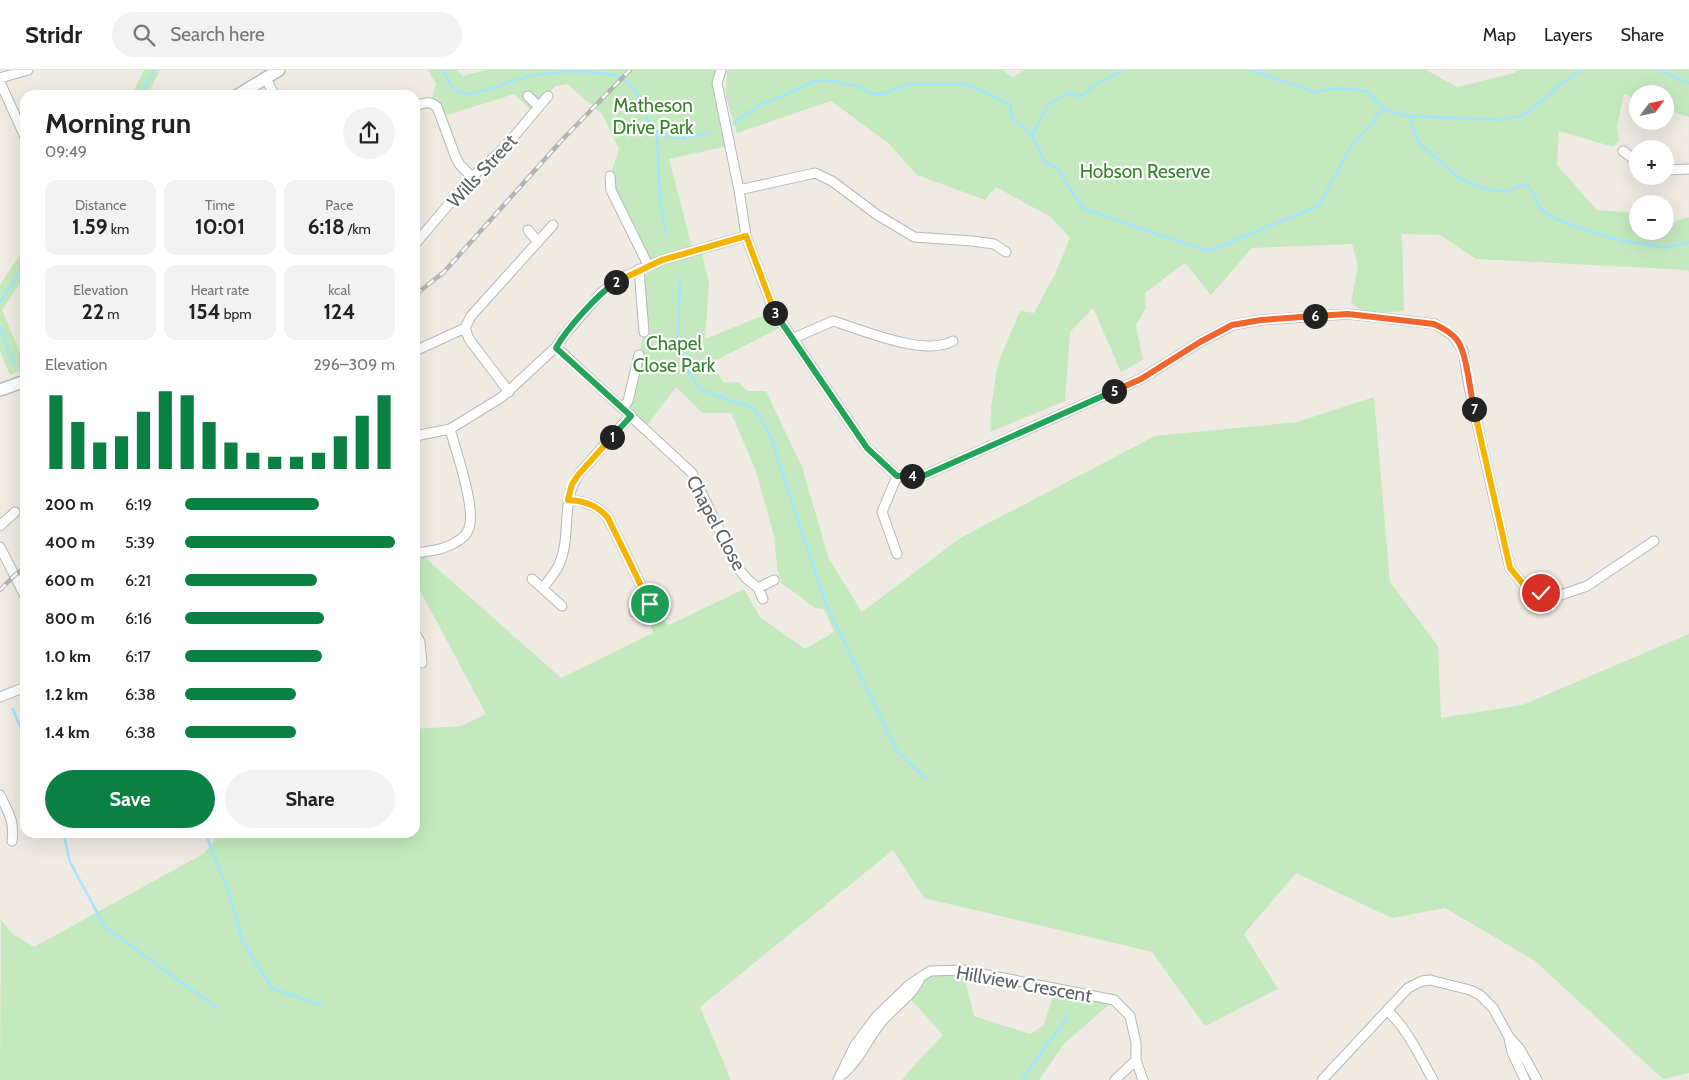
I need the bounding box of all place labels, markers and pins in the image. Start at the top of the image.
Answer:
pin: 2 [604,270,628,294]
pin: 3 [762,300,788,326]
pin: 6 [1302,304,1328,328]
pin: 5 [1102,378,1126,404]
pin: 7 [1462,396,1486,422]
pin: 1 [600,424,624,450]
pin: 4 [900,464,924,488]
pin [1520,572,1562,614]
pin [629,583,671,625]

